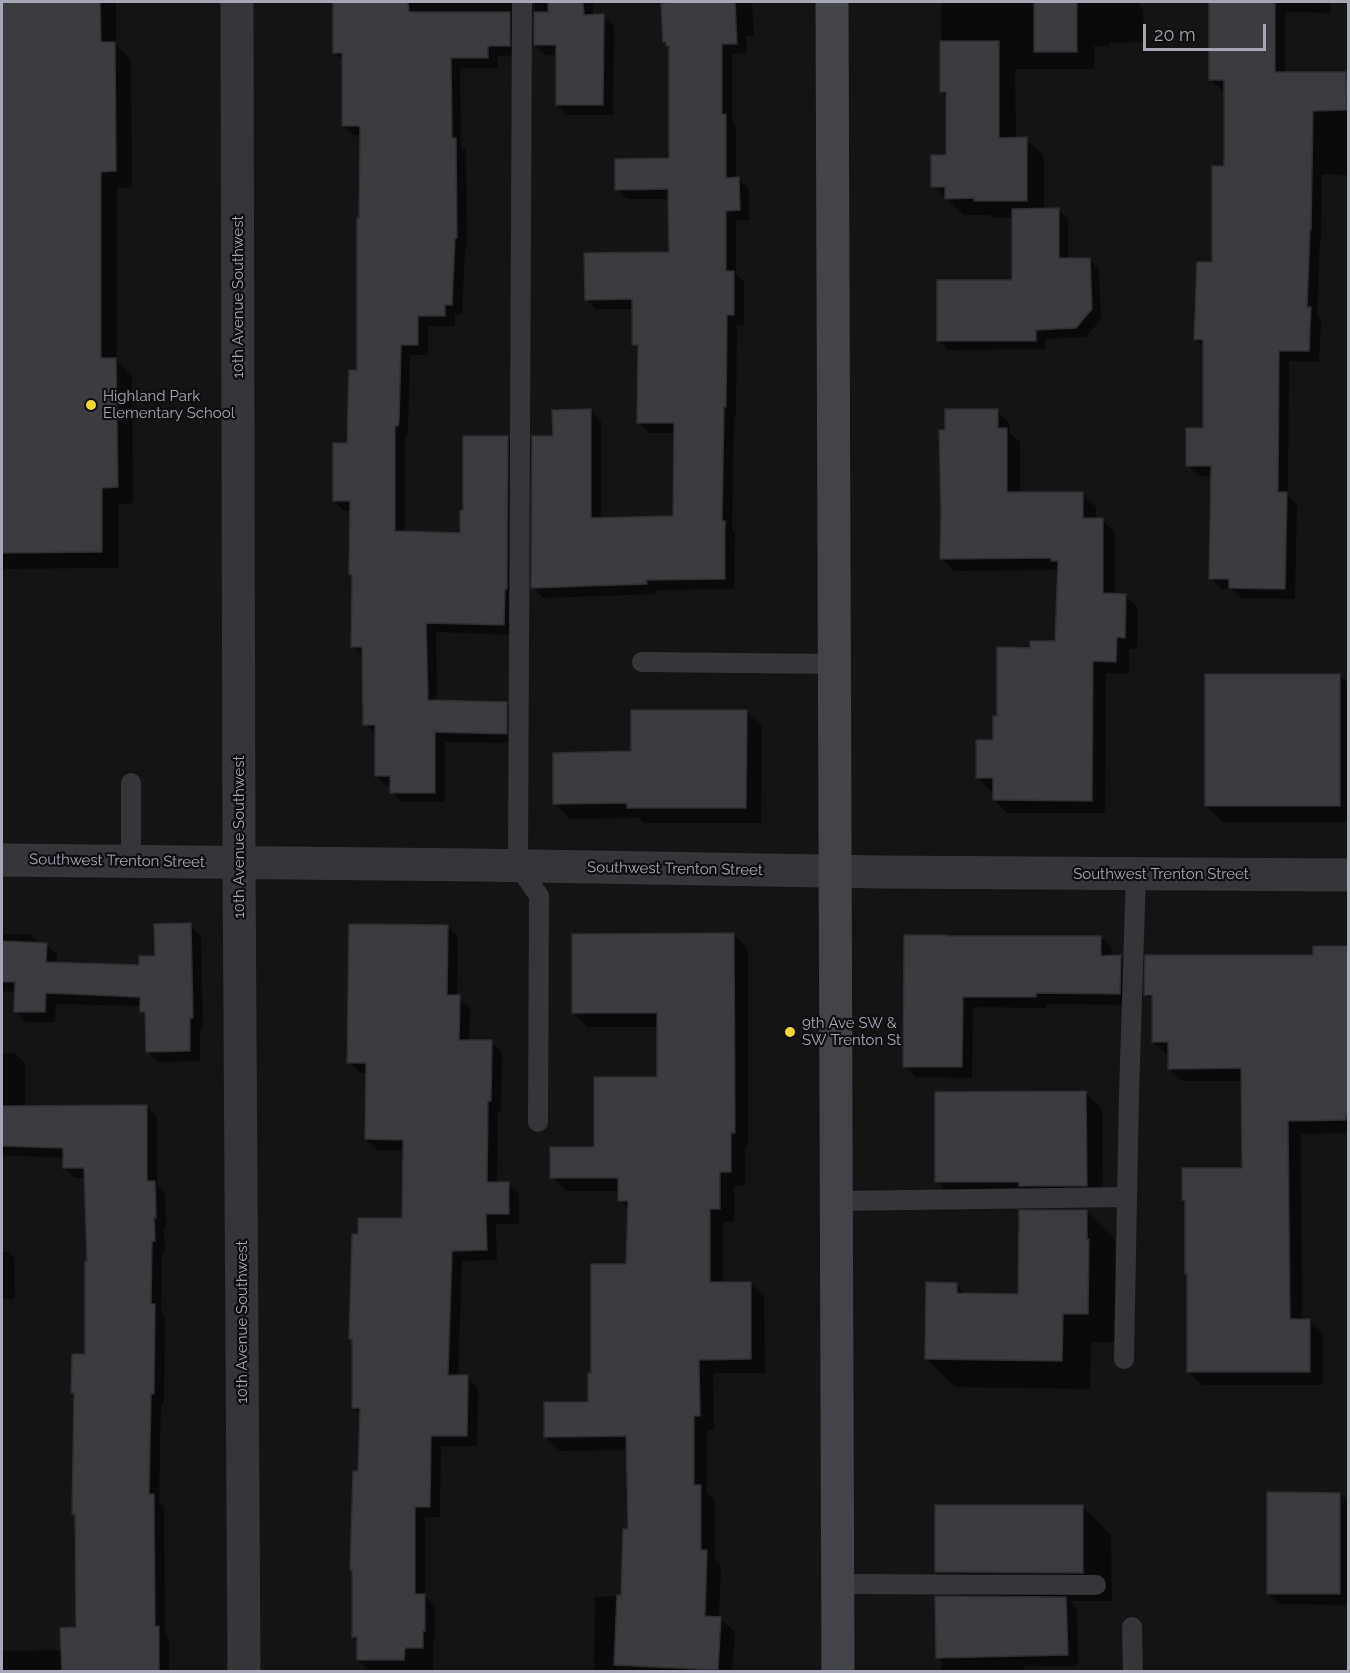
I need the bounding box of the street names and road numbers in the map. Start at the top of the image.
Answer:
street label: 10th Avenue Southwest [229,215,247,379]
street label: 10th Avenue Southwest [230,755,248,919]
street label: Southwest Trenton Street [29,850,205,872]
street label: Southwest Trenton Street [587,858,763,880]
street label: Southwest Trenton Street [1073,865,1249,883]
street label: 10th Avenue Southwest [233,1240,251,1404]

